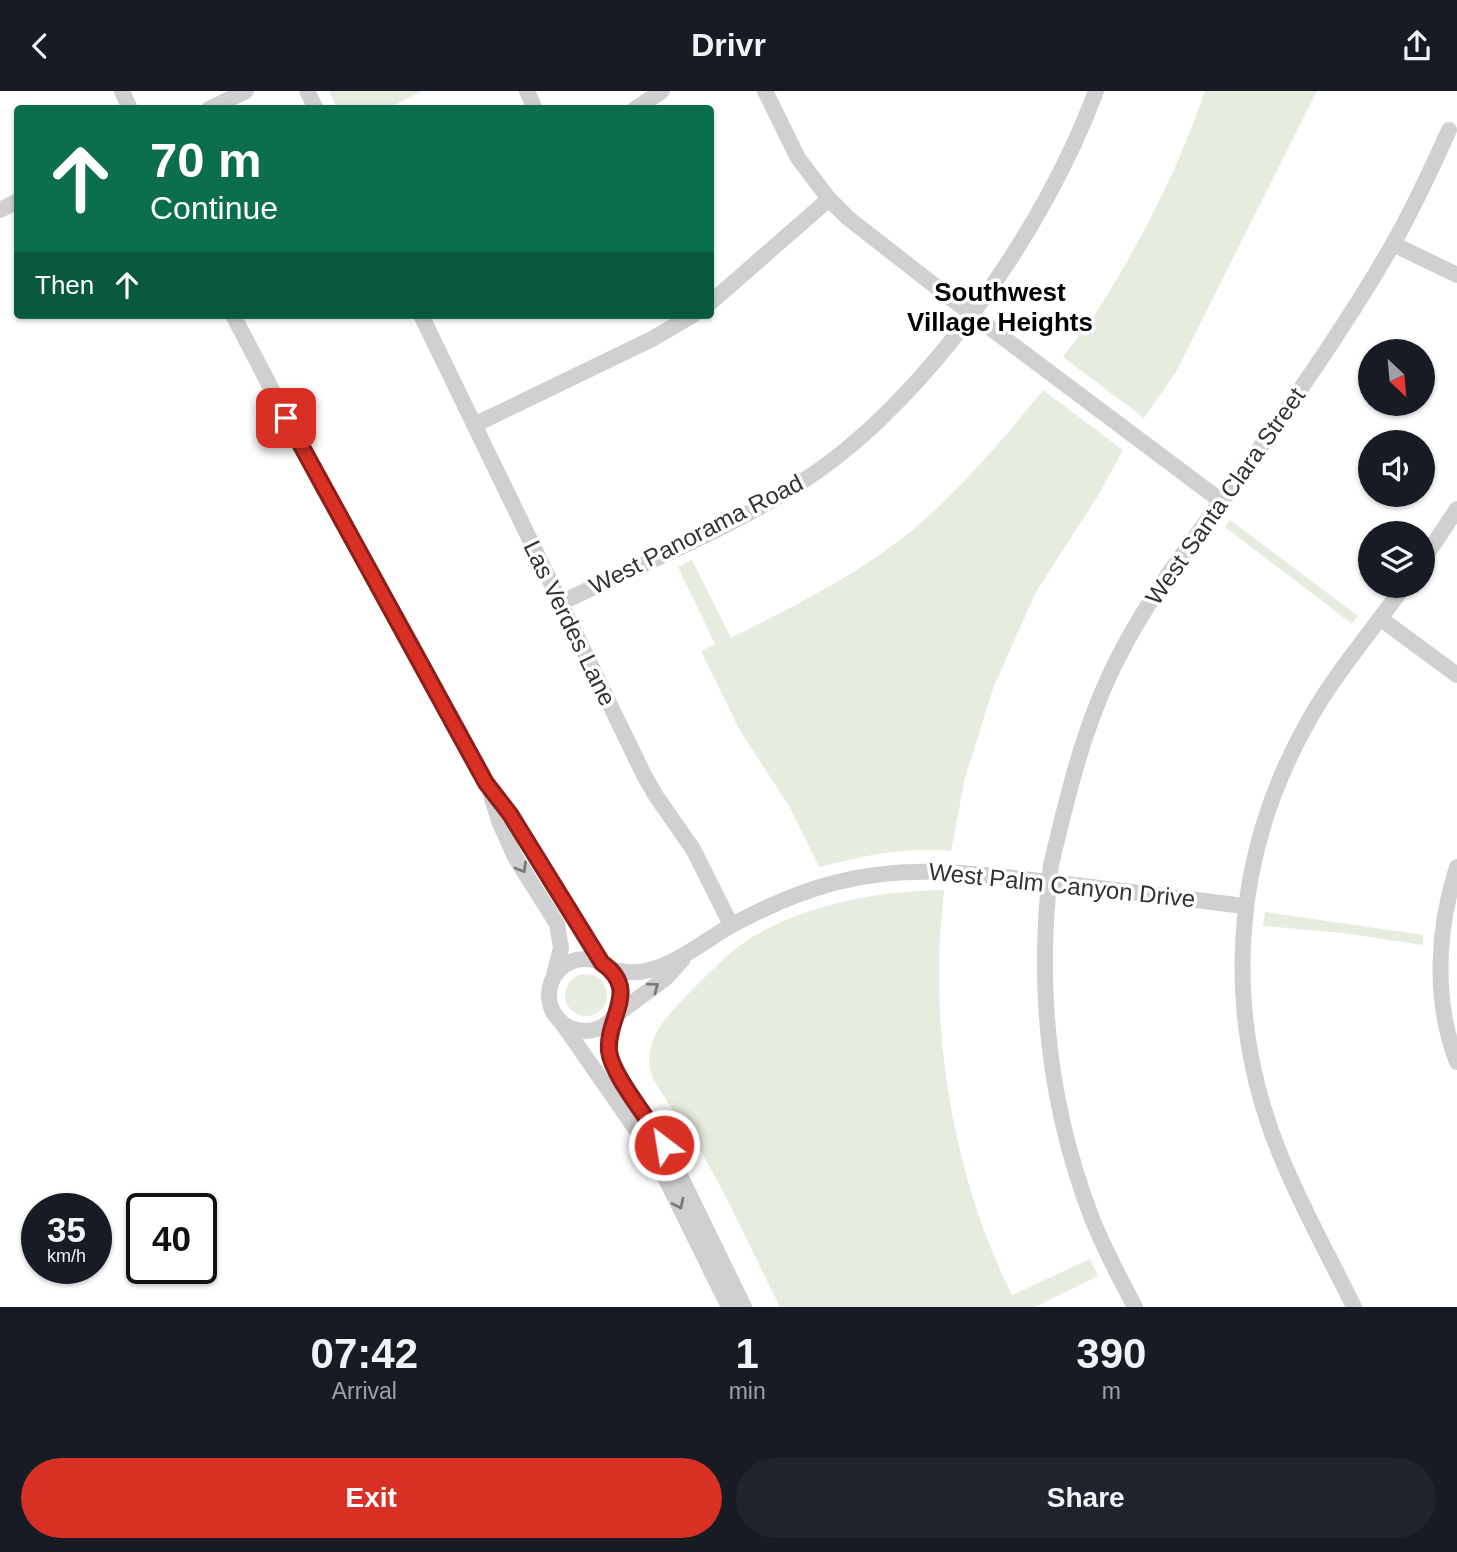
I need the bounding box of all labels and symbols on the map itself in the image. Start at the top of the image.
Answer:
district label: Southwest Village Heights [907,277,1093,337]
north arrow [1358,339,1435,417]
street label: West Santa Clara Street [1140,382,1310,610]
pin [256,388,316,448]
street label: West Panorama Road [585,468,807,600]
street label: Las Verdes Lane [518,536,622,710]
street label: West Palm Canyon Drive [927,858,1197,912]
one-way arrow [514,861,527,873]
one-way arrow [646,982,658,995]
position arrow [627,1108,701,1182]
speed limit sign: 40 [126,1193,217,1284]
one-way arrow [670,1197,684,1209]

